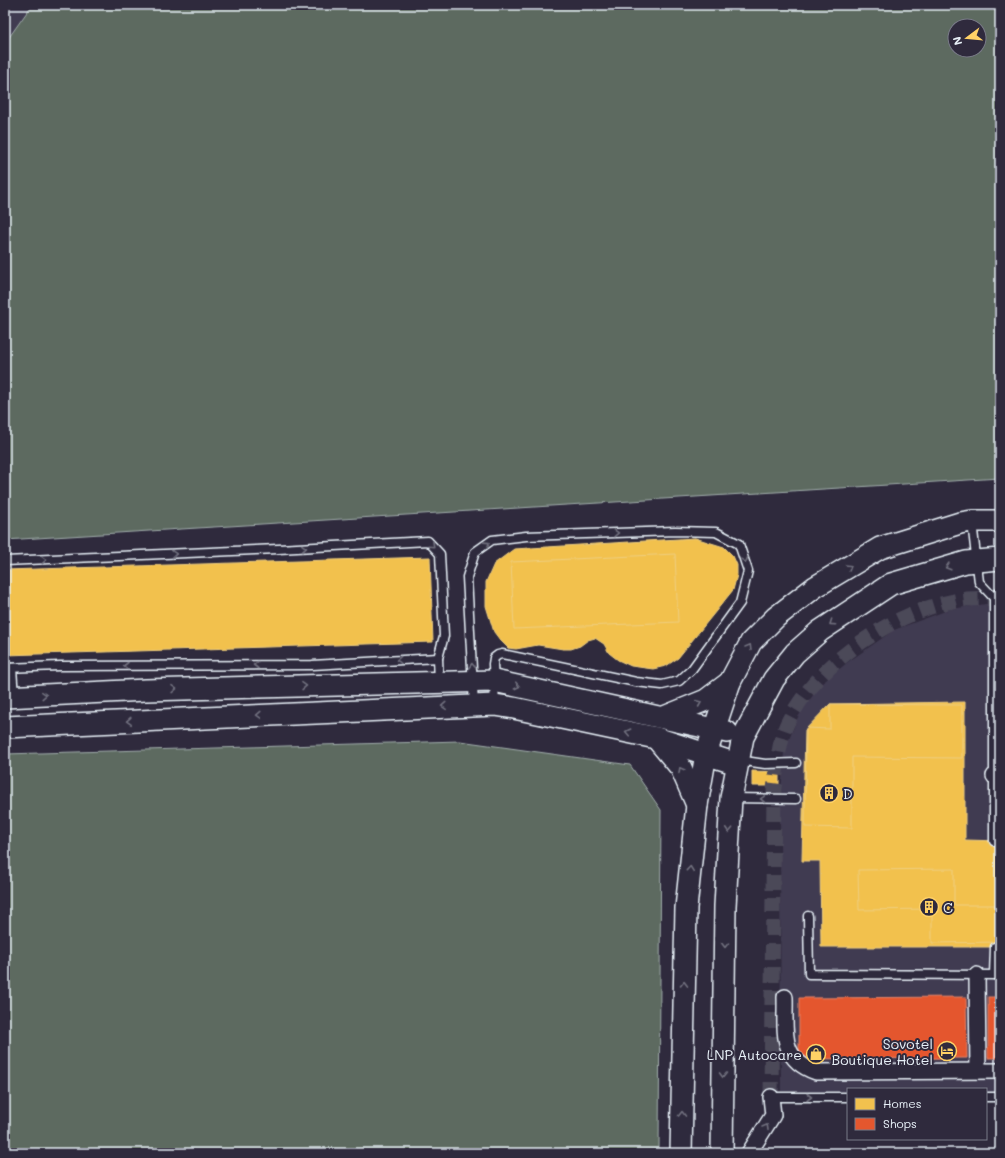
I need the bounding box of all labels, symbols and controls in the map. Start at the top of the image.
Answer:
north arrow [947,18,987,58]
text: N [949,35,965,47]
one-way arrow [613,529,619,537]
one-way arrow [427,541,435,548]
one-way arrow [483,541,490,548]
one-way arrow [301,543,307,552]
one-way arrow [171,550,177,558]
one-way arrow [41,556,47,564]
one-way arrow [740,557,748,564]
one-way arrow [945,562,952,571]
one-way arrow [845,564,852,571]
one-way arrow [829,618,836,626]
one-way arrow [744,644,751,651]
one-way arrow [396,656,402,664]
one-way arrow [253,661,259,669]
one-way arrow [123,662,129,670]
one-way arrow [468,663,477,669]
one-way arrow [301,682,307,690]
one-way arrow [514,682,520,690]
one-way arrow [171,685,177,693]
one-way arrow [41,691,47,699]
one-way arrow [695,699,702,707]
one-way arrow [441,702,447,711]
one-way arrow [256,711,262,719]
one-way arrow [126,717,132,725]
one-way arrow [624,729,631,737]
one-way arrow [678,767,686,774]
building icon: D [818,782,840,804]
place label: D [843,784,853,803]
one-way arrow [760,794,766,803]
one-way arrow [725,827,734,833]
one-way arrow [685,866,694,872]
building icon: C [918,896,940,918]
place label: C [943,898,953,917]
one-way arrow [721,942,729,948]
one-way arrow [680,981,689,987]
place label: Sovotel Boutique Hotel [832,1034,933,1069]
hotel icon: Sovotel Boutique Hotel [936,1040,958,1062]
shop icon: LNP Autocare [805,1043,827,1065]
place label: LNP Autocare [707,1045,802,1064]
one-way arrow [719,1072,727,1078]
legend [847,1088,987,1140]
one-way arrow [806,1093,812,1101]
text: Homes [883,1095,922,1111]
one-way arrow [677,1111,686,1117]
text: Shops [883,1115,917,1131]
one-way arrow [762,1124,769,1131]

